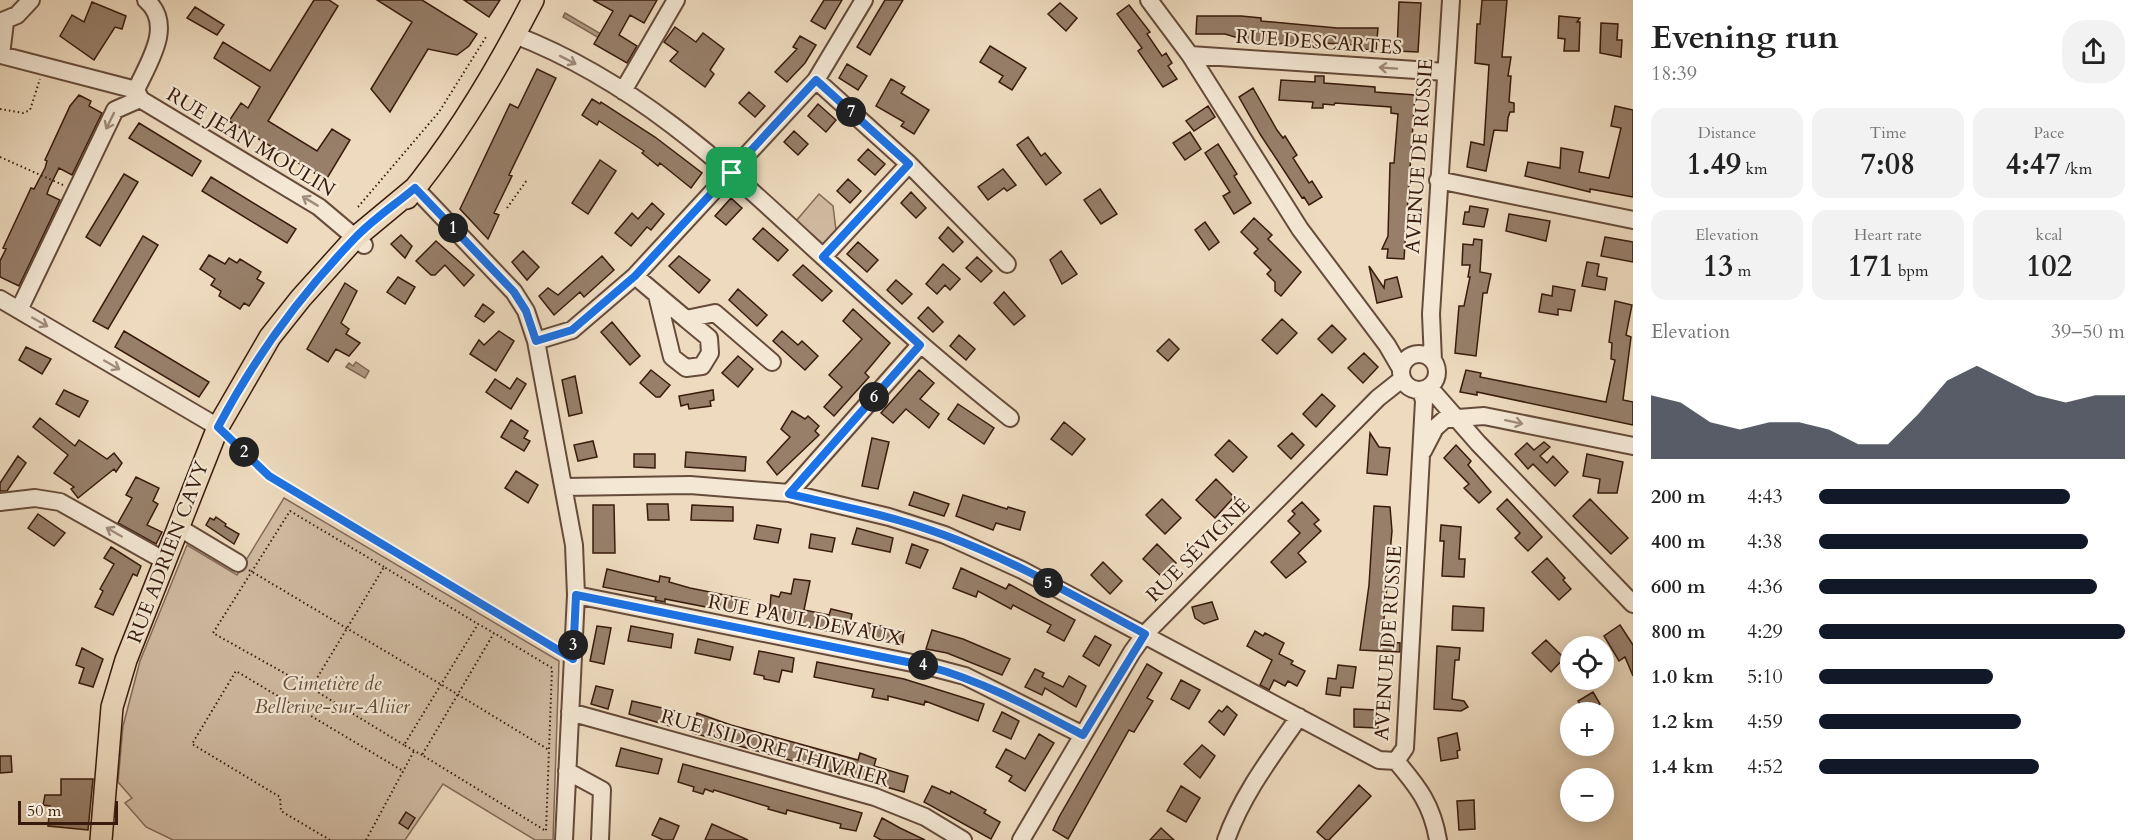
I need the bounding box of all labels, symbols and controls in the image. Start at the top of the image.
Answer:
text: Evening run [1651,15,1839,60]
button: share [2062,20,2125,83]
street label: RUE DESCARTES [1235,23,1403,61]
one-way arrow [559,54,576,66]
street label: AVENUE DE RUSSIE [1399,57,1439,255]
text: 18:39 [1651,60,1697,87]
one-way arrow [1378,62,1398,73]
street label: RUE JEAN MOULIN [162,81,340,203]
pin: 7 [836,97,866,127]
text: 7 [847,101,855,123]
one-way arrow [104,111,116,129]
text: Distance [1698,122,1756,144]
text: Time [1869,122,1907,144]
text: Pace [2034,122,2064,144]
text: 1.49 [1686,144,1741,185]
text: 7:08 [1861,144,1915,185]
text: 4:47 [2006,144,2061,185]
pin [706,147,757,198]
icon: arrive [715,156,748,189]
text: km [1741,158,1768,180]
text: /km [2061,158,2092,180]
one-way arrow [302,195,319,207]
pin: 1 [438,213,468,243]
text: 1 [449,217,457,239]
text: Elevation [1695,224,1759,246]
text: Heart rate [1854,224,1922,246]
text: kcal [2036,224,2062,246]
text: 13 [1703,246,1733,287]
text: 171 [1847,246,1894,287]
text: 102 [2026,246,2072,287]
text: m [1733,260,1751,282]
text: bpm [1894,260,1929,282]
one-way arrow [31,317,48,329]
text: Elevation [1651,318,1730,345]
text: 39–50 m [2051,318,2125,345]
one-way arrow [103,359,120,371]
pin: 6 [859,382,889,412]
text: 6 [870,386,878,408]
one-way arrow [1504,417,1523,428]
pin: 2 [229,437,259,467]
text: 2 [240,441,248,463]
street label: RUE ADRIEN CAVY [121,457,215,647]
text: 200 m [1651,483,1706,510]
text: 4:43 [1747,483,1783,510]
street label: RUE SÉVIGNÉ [1140,492,1256,608]
one-way arrow [106,526,123,538]
text: 400 m [1651,528,1706,555]
text: 4:38 [1747,528,1783,555]
street label: AVENUE DE RUSSIE [1368,544,1408,742]
pin: 5 [1033,568,1063,598]
text: 5 [1044,572,1052,594]
text: 600 m [1651,573,1706,600]
text: 4:36 [1747,573,1783,600]
street label: RUE PAUL DEVAUX [706,588,905,652]
text: 800 m [1651,618,1706,645]
text: 4:29 [1747,618,1783,645]
pin: 3 [558,630,588,660]
text: 3 [569,634,577,656]
map controls [1560,636,1614,822]
button: locate [1560,636,1614,690]
pin: 4 [908,650,938,680]
text: 4 [919,654,927,676]
text: 1.0 km [1651,663,1714,690]
text: 5:10 [1747,663,1783,690]
park label: Cimetière de Bellerive-sur-Aliier [255,670,411,720]
street label: RUE ISIDORE THIVRIER [658,702,893,794]
button: + [1560,702,1614,756]
text: 1.2 km [1651,708,1714,735]
text: 4:59 [1747,708,1783,735]
text: 1.4 km [1651,753,1714,780]
text: 4:52 [1747,753,1783,780]
button: − [1560,768,1614,822]
scale bar [18,798,118,826]
text: 50 m [27,800,61,822]

